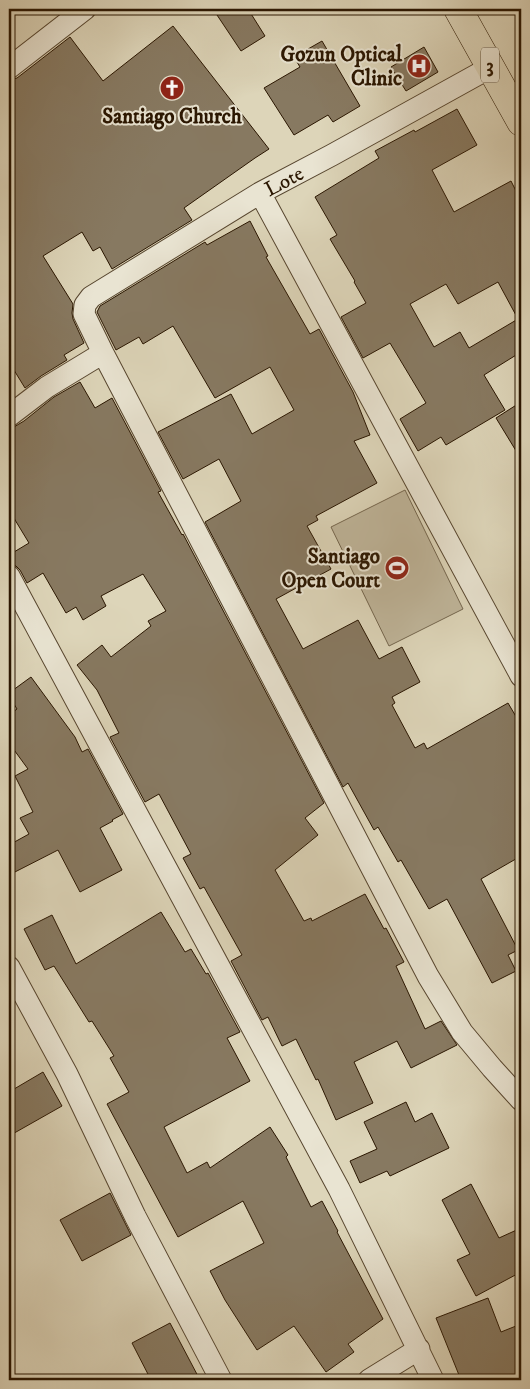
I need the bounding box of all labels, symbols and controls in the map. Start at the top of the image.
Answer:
place label: Gozun Optical Clinic [281,42,403,92]
road number: 3 [481,48,499,82]
hospital icon: Gozun Optical Clinic [406,53,432,79]
church icon: Santiago Church [159,75,185,101]
place label: Santiago Church [102,104,243,130]
street label: Lote [260,161,309,203]
place label: Santiago Open Court [282,544,380,594]
sports icon: Santiago Open Court [384,555,410,581]

